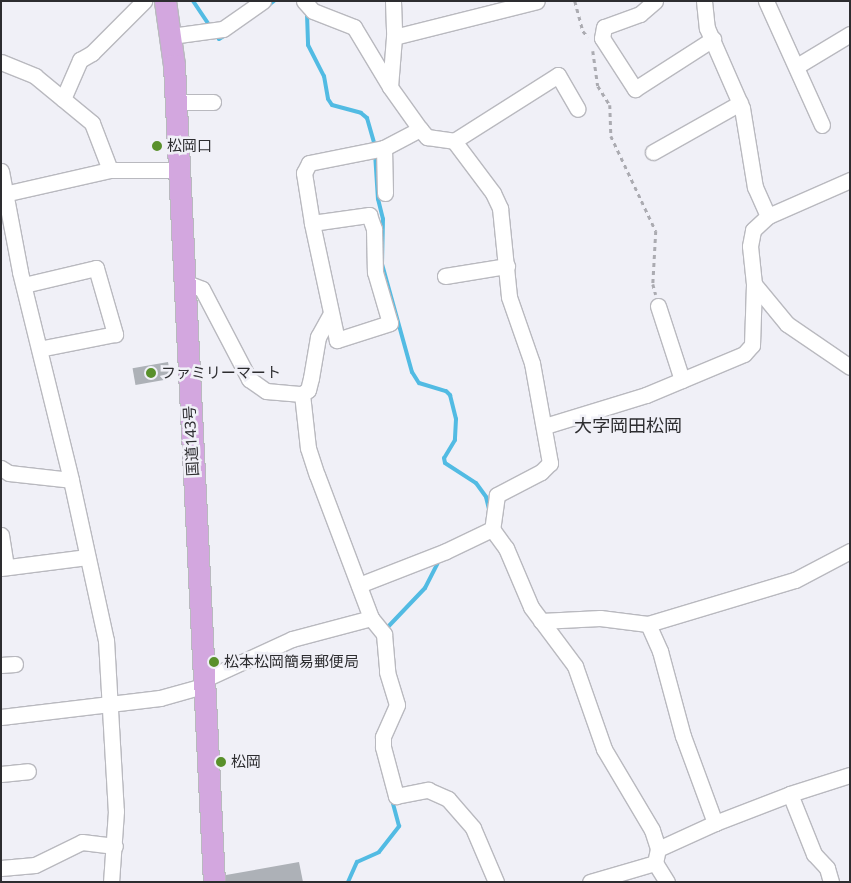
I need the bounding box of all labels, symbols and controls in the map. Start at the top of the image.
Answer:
place label: 松岡口 [167,137,212,155]
marker: 松岡口 [151,140,163,152]
place label: ファミリーマート [161,364,281,382]
marker: ファミリーマート [145,367,157,379]
street label: 国道143号 [180,405,202,477]
district label: 大字岡田松岡 [574,414,682,436]
place label: 松本松岡簡易郵便局 [224,653,359,671]
marker: 松本松岡簡易郵便局 [208,656,220,668]
place label: 松岡 [231,753,261,771]
marker: 松岡 [215,756,227,768]

